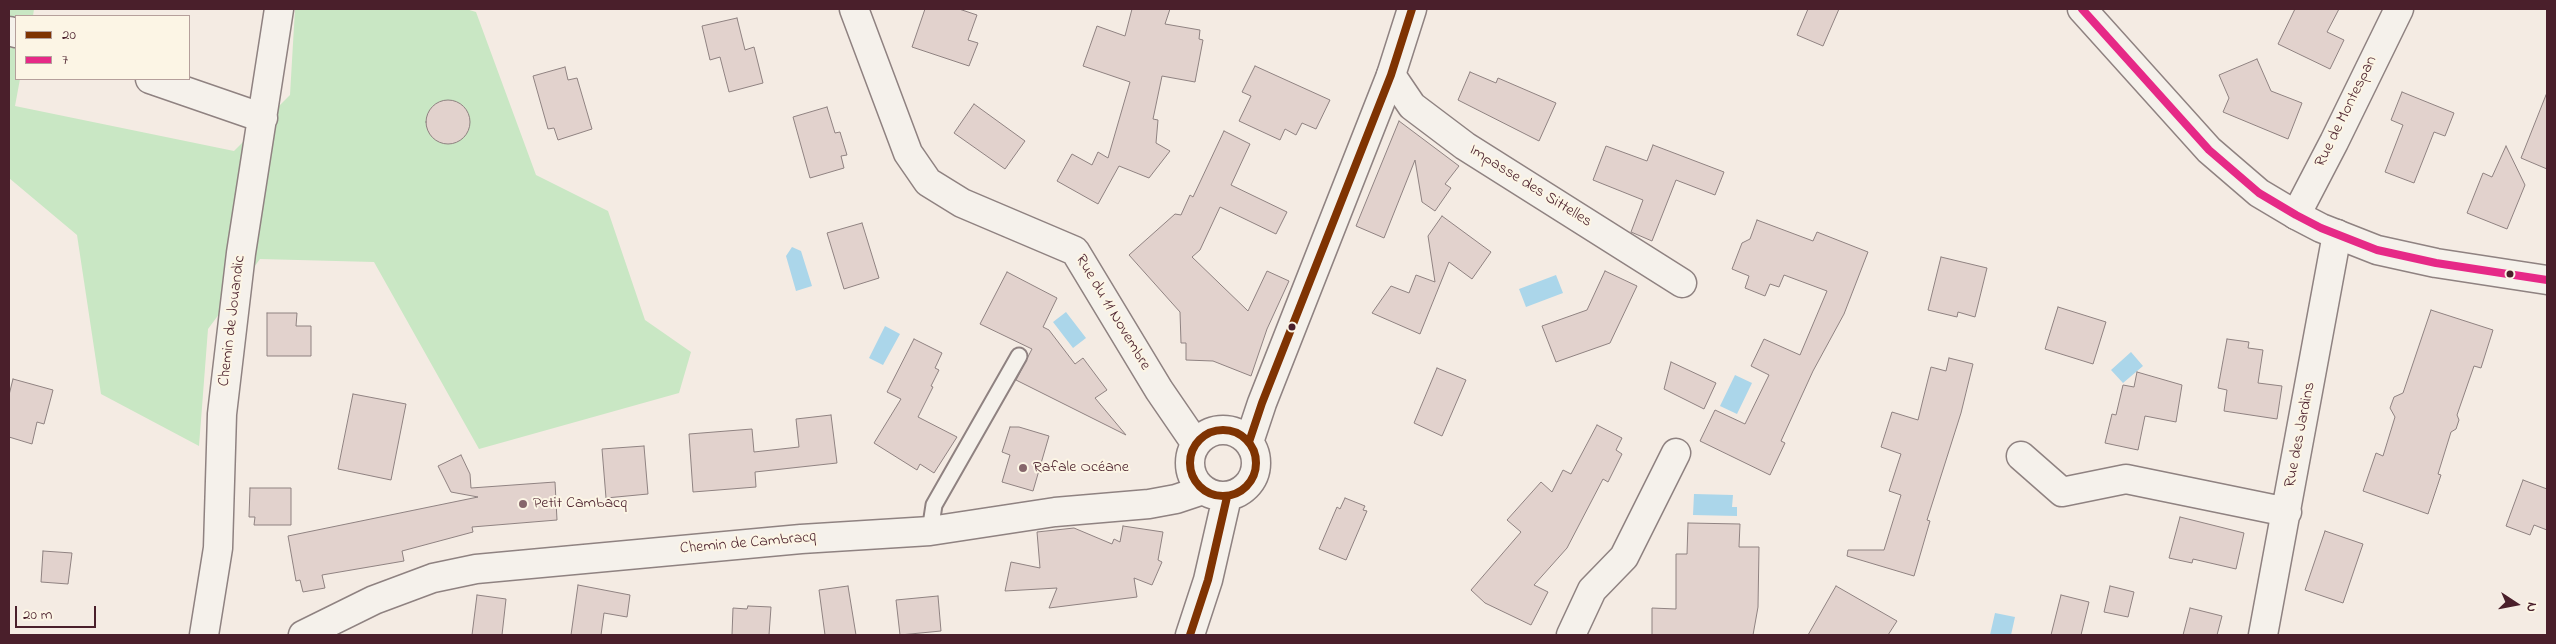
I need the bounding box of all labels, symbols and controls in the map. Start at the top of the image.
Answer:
legend [15,15,190,80]
text: 20 [62,24,76,46]
text: 7 [62,49,68,71]
street label: Rue de Montespan [2312,53,2382,171]
street label: Impasse des Sittelles [1465,141,1595,233]
street label: Rue du 11 Novembre [1070,252,1154,374]
street label: Chemin de Jouandic [215,255,251,387]
unlabelled marker [2505,269,2515,279]
unlabelled marker [1287,322,1297,332]
street label: Rue des Jardins [2281,381,2321,489]
place label: Rafale Océane [1033,458,1129,478]
marker: Rafale Océane [1017,462,1029,474]
place label: Petit Cambacq [533,494,627,514]
marker: Petit Cambacq [517,498,529,510]
street label: Chemin de Cambracq [679,528,817,560]
north arrow [2491,579,2541,629]
scale bar [18,596,99,628]
text: N [2520,600,2542,614]
text: 20 m [23,604,52,626]

